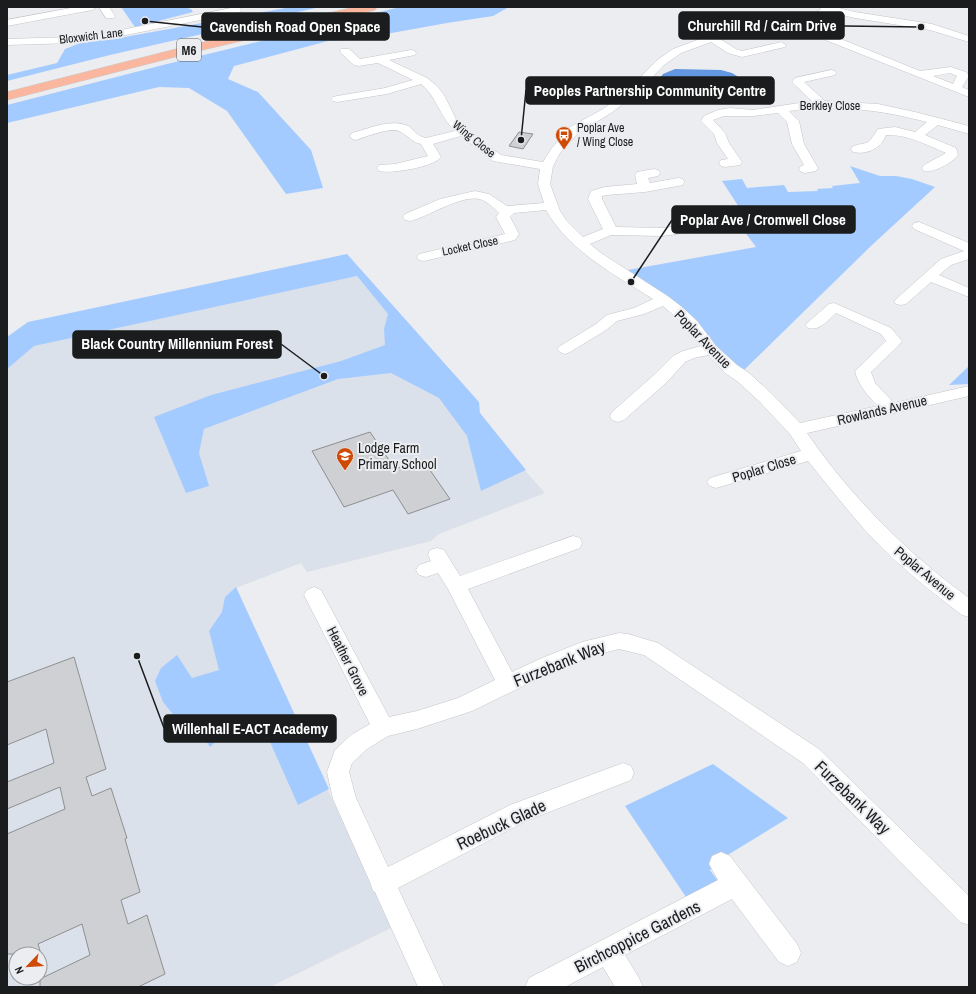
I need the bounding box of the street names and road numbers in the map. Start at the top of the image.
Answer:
street label: Bloxwich Lane [58,24,124,48]
road number: M6 [177,39,201,61]
street label: Berkley Close [800,98,860,114]
street label: Wing Close [449,117,499,161]
street label: Locket Close [441,232,499,260]
street label: Poplar Avenue [671,306,735,372]
street label: Rowlands Avenue [835,391,929,429]
street label: Poplar Close [730,450,798,486]
street label: Poplar Avenue [891,542,959,604]
street label: Heather Grove [323,623,373,699]
street label: Furzebank Way [510,634,608,692]
street label: Furzebank Way [810,755,896,839]
street label: Roebuck Glade [453,793,550,855]
street label: Birchcoppice Gardens [570,894,704,978]

